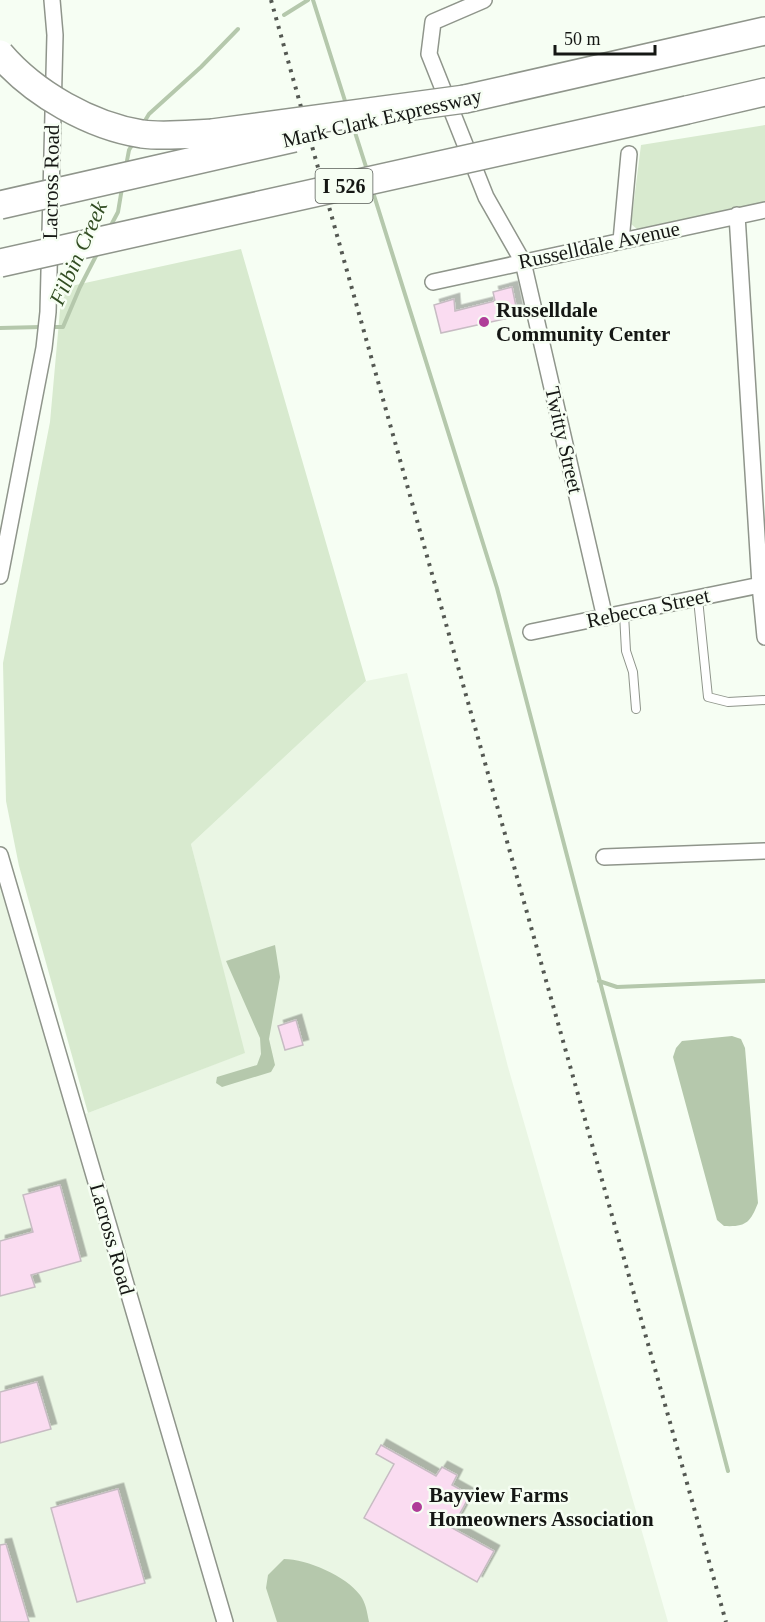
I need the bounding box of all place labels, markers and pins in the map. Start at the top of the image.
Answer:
place label: Russelldale Community Center [496,298,670,346]
marker: Russelldale Community Center [477,315,491,329]
place label: Bayview Farms Homeowners Association [429,1483,654,1531]
marker: Bayview Farms Homeowners Association [410,1500,424,1514]

